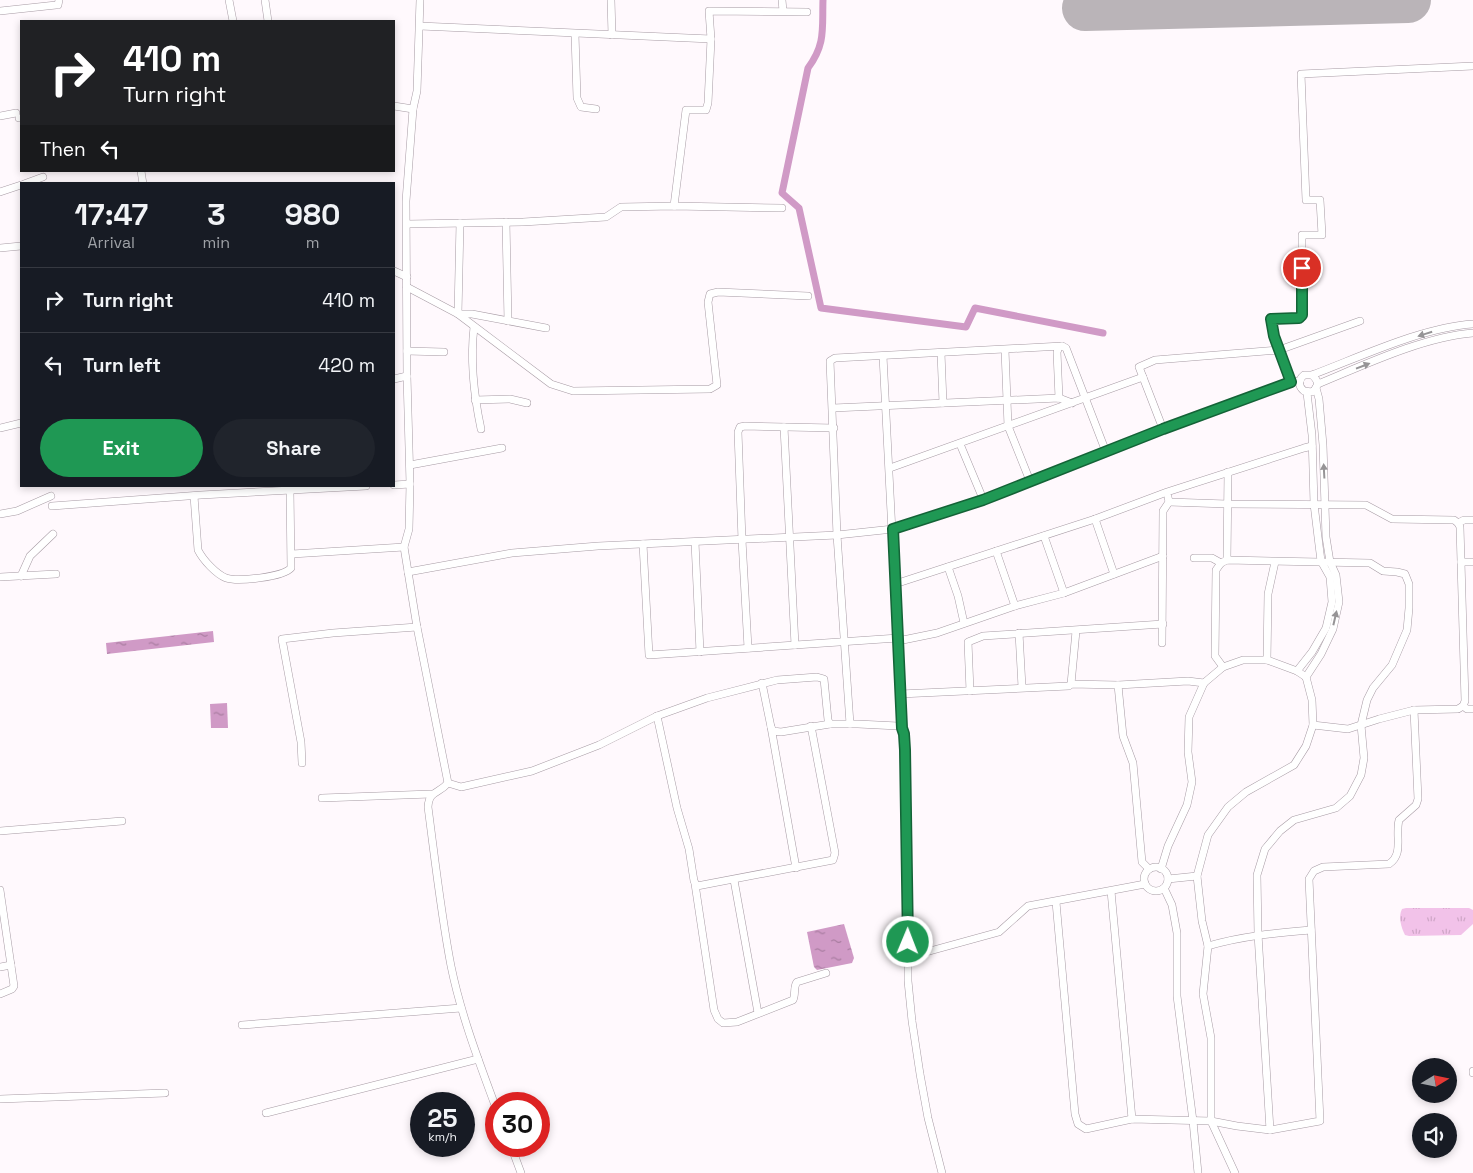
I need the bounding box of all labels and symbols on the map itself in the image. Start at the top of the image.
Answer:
pin [1281,247,1323,289]
one-way arrow [1418,331,1433,339]
one-way arrow [1356,362,1371,370]
one-way arrow [1320,463,1328,479]
one-way arrow [1331,611,1339,626]
position arrow [881,915,933,967]
north arrow [1412,1058,1458,1102]
speed limit sign: 30 [485,1092,550,1157]

